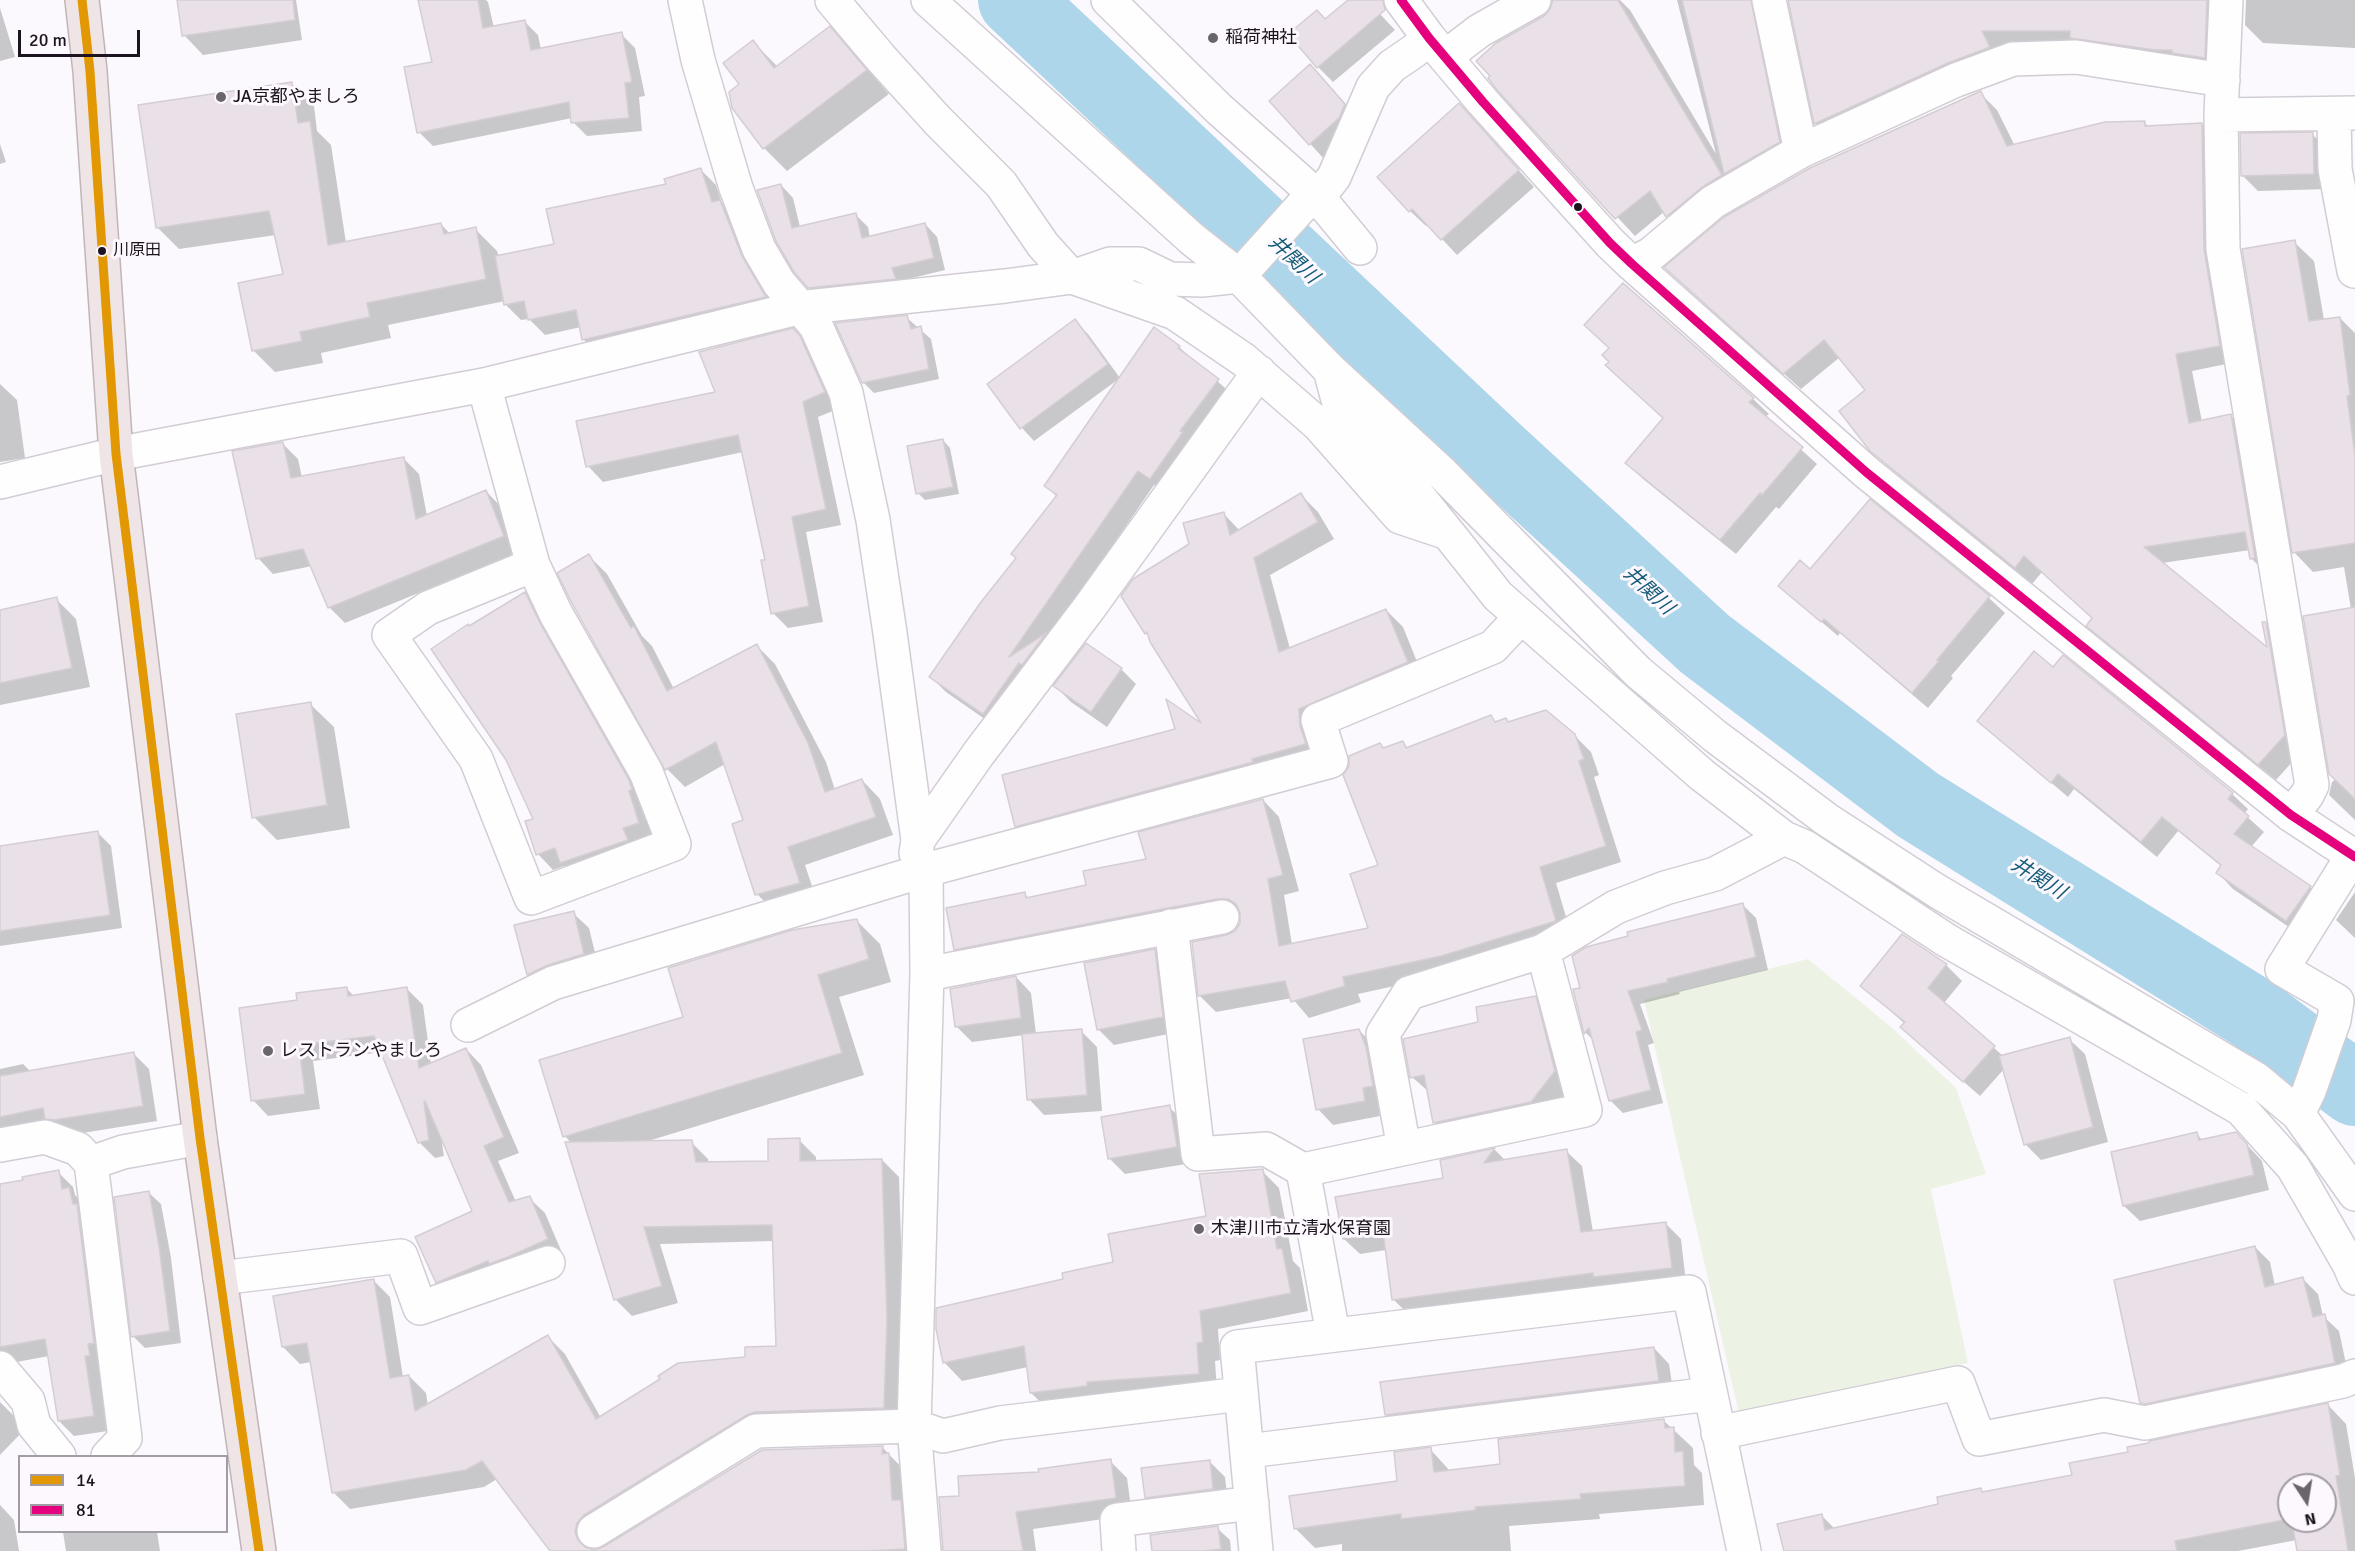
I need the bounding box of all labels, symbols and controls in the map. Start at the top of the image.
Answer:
scale bar [21,18,142,56]
place label: 稲荷神社 [1225,27,1297,49]
text: 20 m [29,29,67,51]
marker: 稲荷神社 [1206,31,1220,45]
place label: JA京都やましろ [233,86,360,108]
marker: JA京都やましろ [214,90,228,104]
unlabelled marker [1572,201,1584,213]
water label: 井関川 [1263,231,1323,289]
place label: 川原田 [113,241,161,261]
marker: 川原田 [96,245,108,257]
water label: 井関川 [1618,562,1678,620]
water label: 井関川 [2006,853,2070,905]
place label: レストランやましろ [280,1040,442,1062]
marker: レストランやましろ [261,1044,275,1058]
place label: 木津川市立清水保育園 [1211,1218,1391,1240]
marker: 木津川市立清水保育園 [1192,1222,1206,1236]
legend [18,1455,228,1533]
text: 14 [76,1469,95,1491]
north arrow [2277,1473,2337,1533]
text: 81 [76,1499,95,1521]
text: N [2303,1508,2318,1530]

